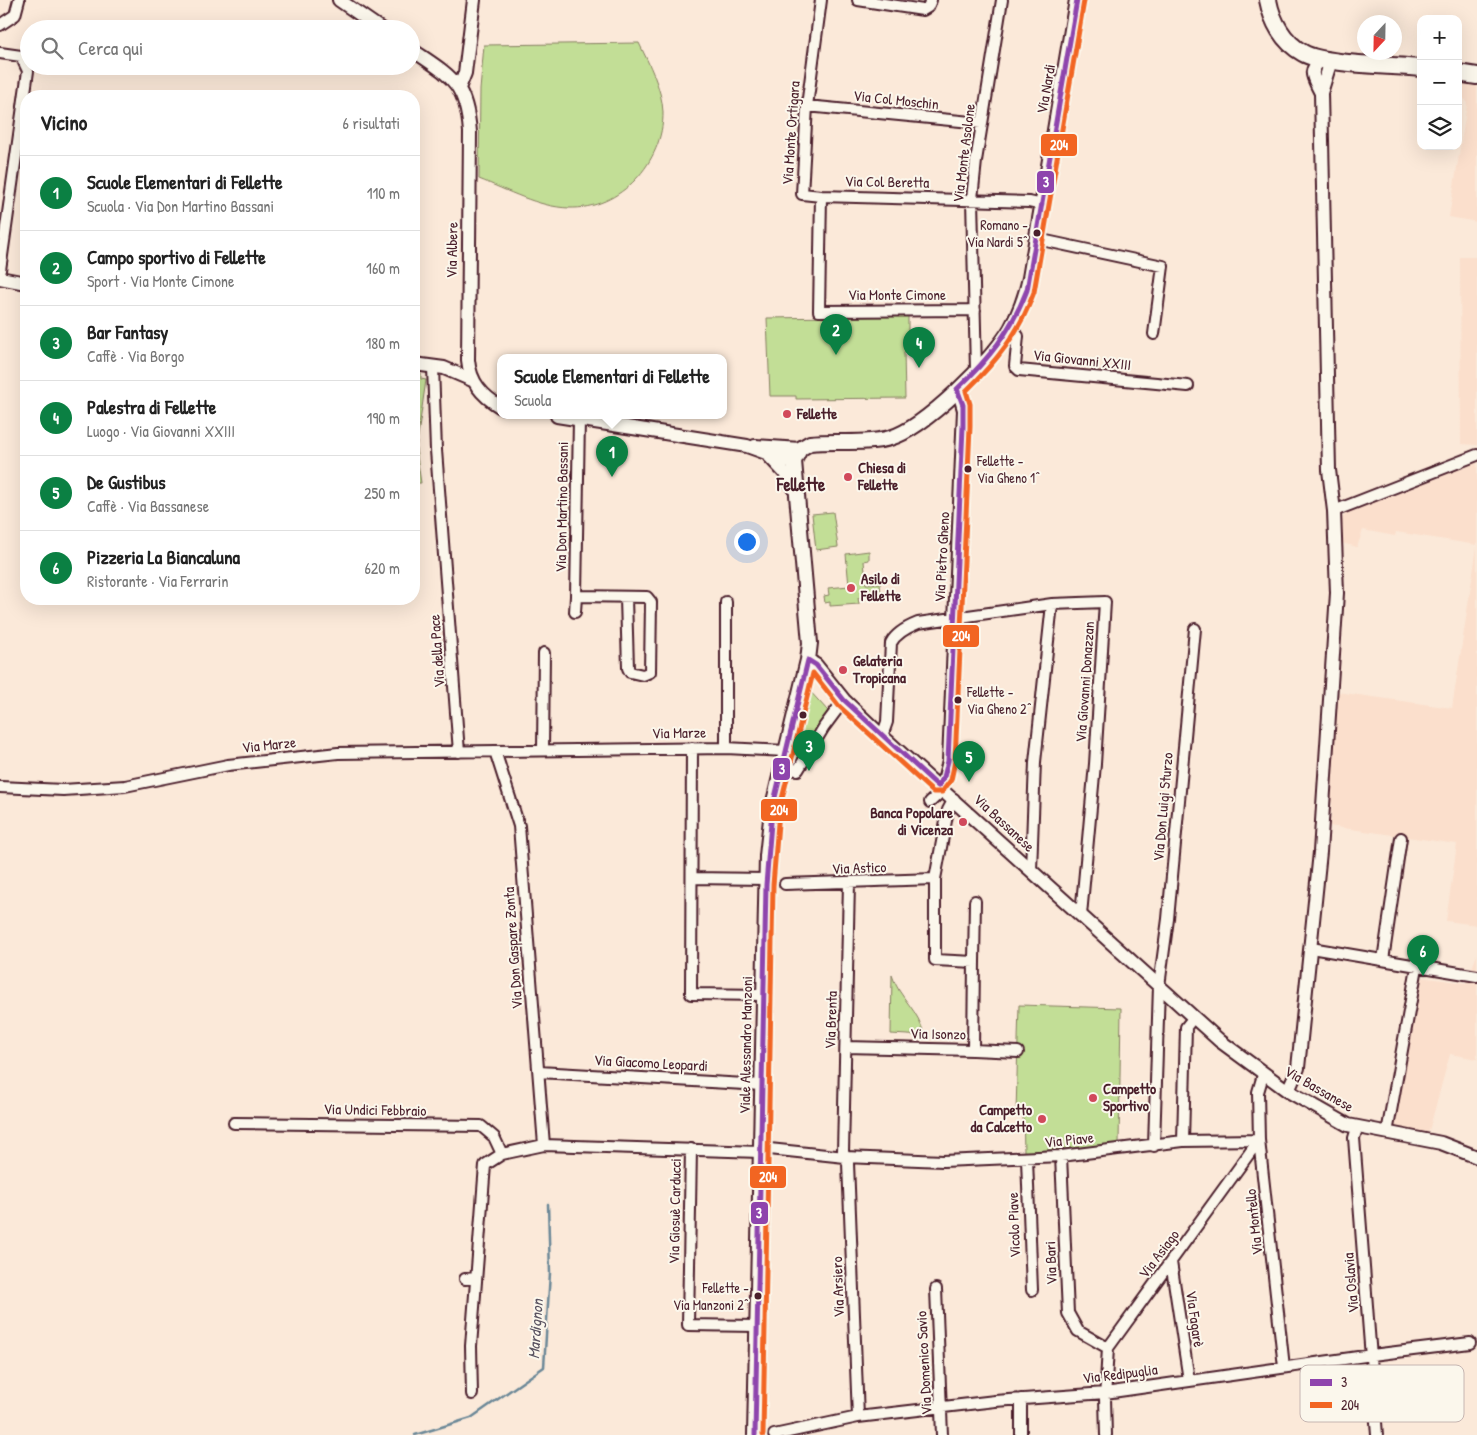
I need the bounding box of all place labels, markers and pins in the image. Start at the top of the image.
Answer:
place label: Romano - Via Nardi 5^ [967,215,1028,251]
marker: Romano - Via Nardi 5^ [1032,228,1042,238]
pin: 2 [820,314,852,355]
pin: 4 [903,327,935,368]
place label: Fellette [796,403,837,424]
marker: Fellette [781,408,793,420]
pin: 1 [596,436,628,477]
place label: Fellette - Via Gheno 1^ [976,451,1040,487]
place label: Chiesa di Fellette [857,457,906,495]
marker: Fellette - Via Gheno 1^ [963,464,973,474]
marker: Chiesa di Fellette [842,471,854,483]
place label: Asilo di Fellette [860,568,901,606]
marker: Asilo di Fellette [845,582,857,594]
place label: Gelateria Tropicana [852,650,906,689]
marker: Gelateria Tropicana [837,664,849,676]
place label: Fellette - Via Gheno 2^ [966,682,1032,718]
marker: Fellette - Via Gheno 2^ [953,695,963,705]
unlabelled marker [798,710,808,720]
pin: 3 [793,730,825,771]
pin: 5 [953,741,985,782]
place label: Banca Popolare di Vicenza [870,802,953,840]
marker: Banca Popolare di Vicenza [957,816,969,828]
pin: 6 [1407,935,1439,976]
place label: Campetto Sportivo [1103,1078,1156,1117]
marker: Campetto Sportivo [1087,1092,1099,1104]
place label: Campetto da Calcetto [971,1099,1032,1137]
marker: Campetto da Calcetto [1036,1113,1048,1125]
place label: Fellette - Via Manzoni 2^ [673,1278,749,1314]
marker: Fellette - Via Manzoni 2^ [753,1291,763,1301]

